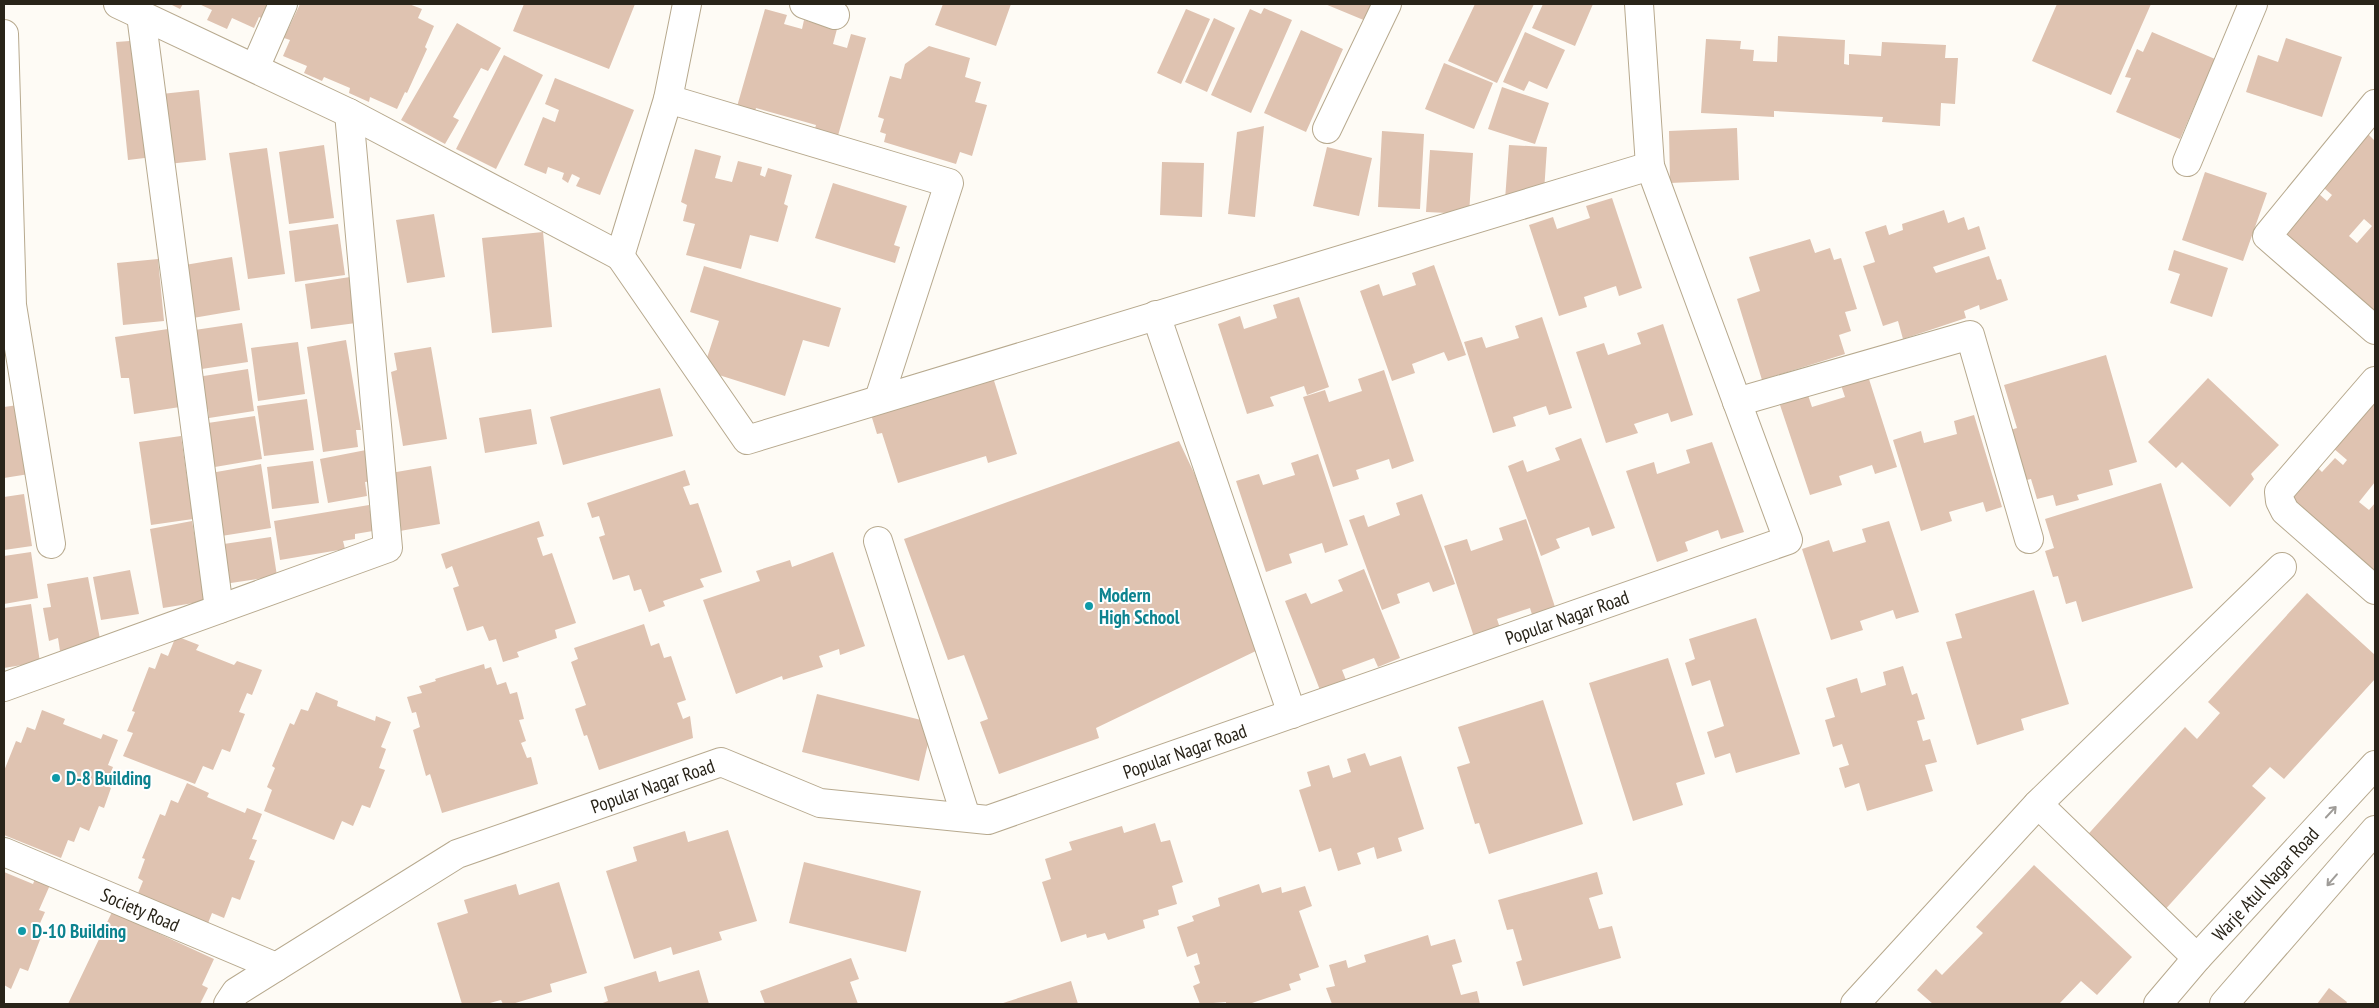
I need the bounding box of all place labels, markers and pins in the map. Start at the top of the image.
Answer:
place label: Modern High School [1099,583,1180,629]
marker: Modern High School [1083,600,1095,612]
place label: D-8 Building [66,766,151,790]
marker: D-8 Building [50,772,62,784]
place label: D-10 Building [32,919,126,943]
marker: D-10 Building [16,925,28,937]

